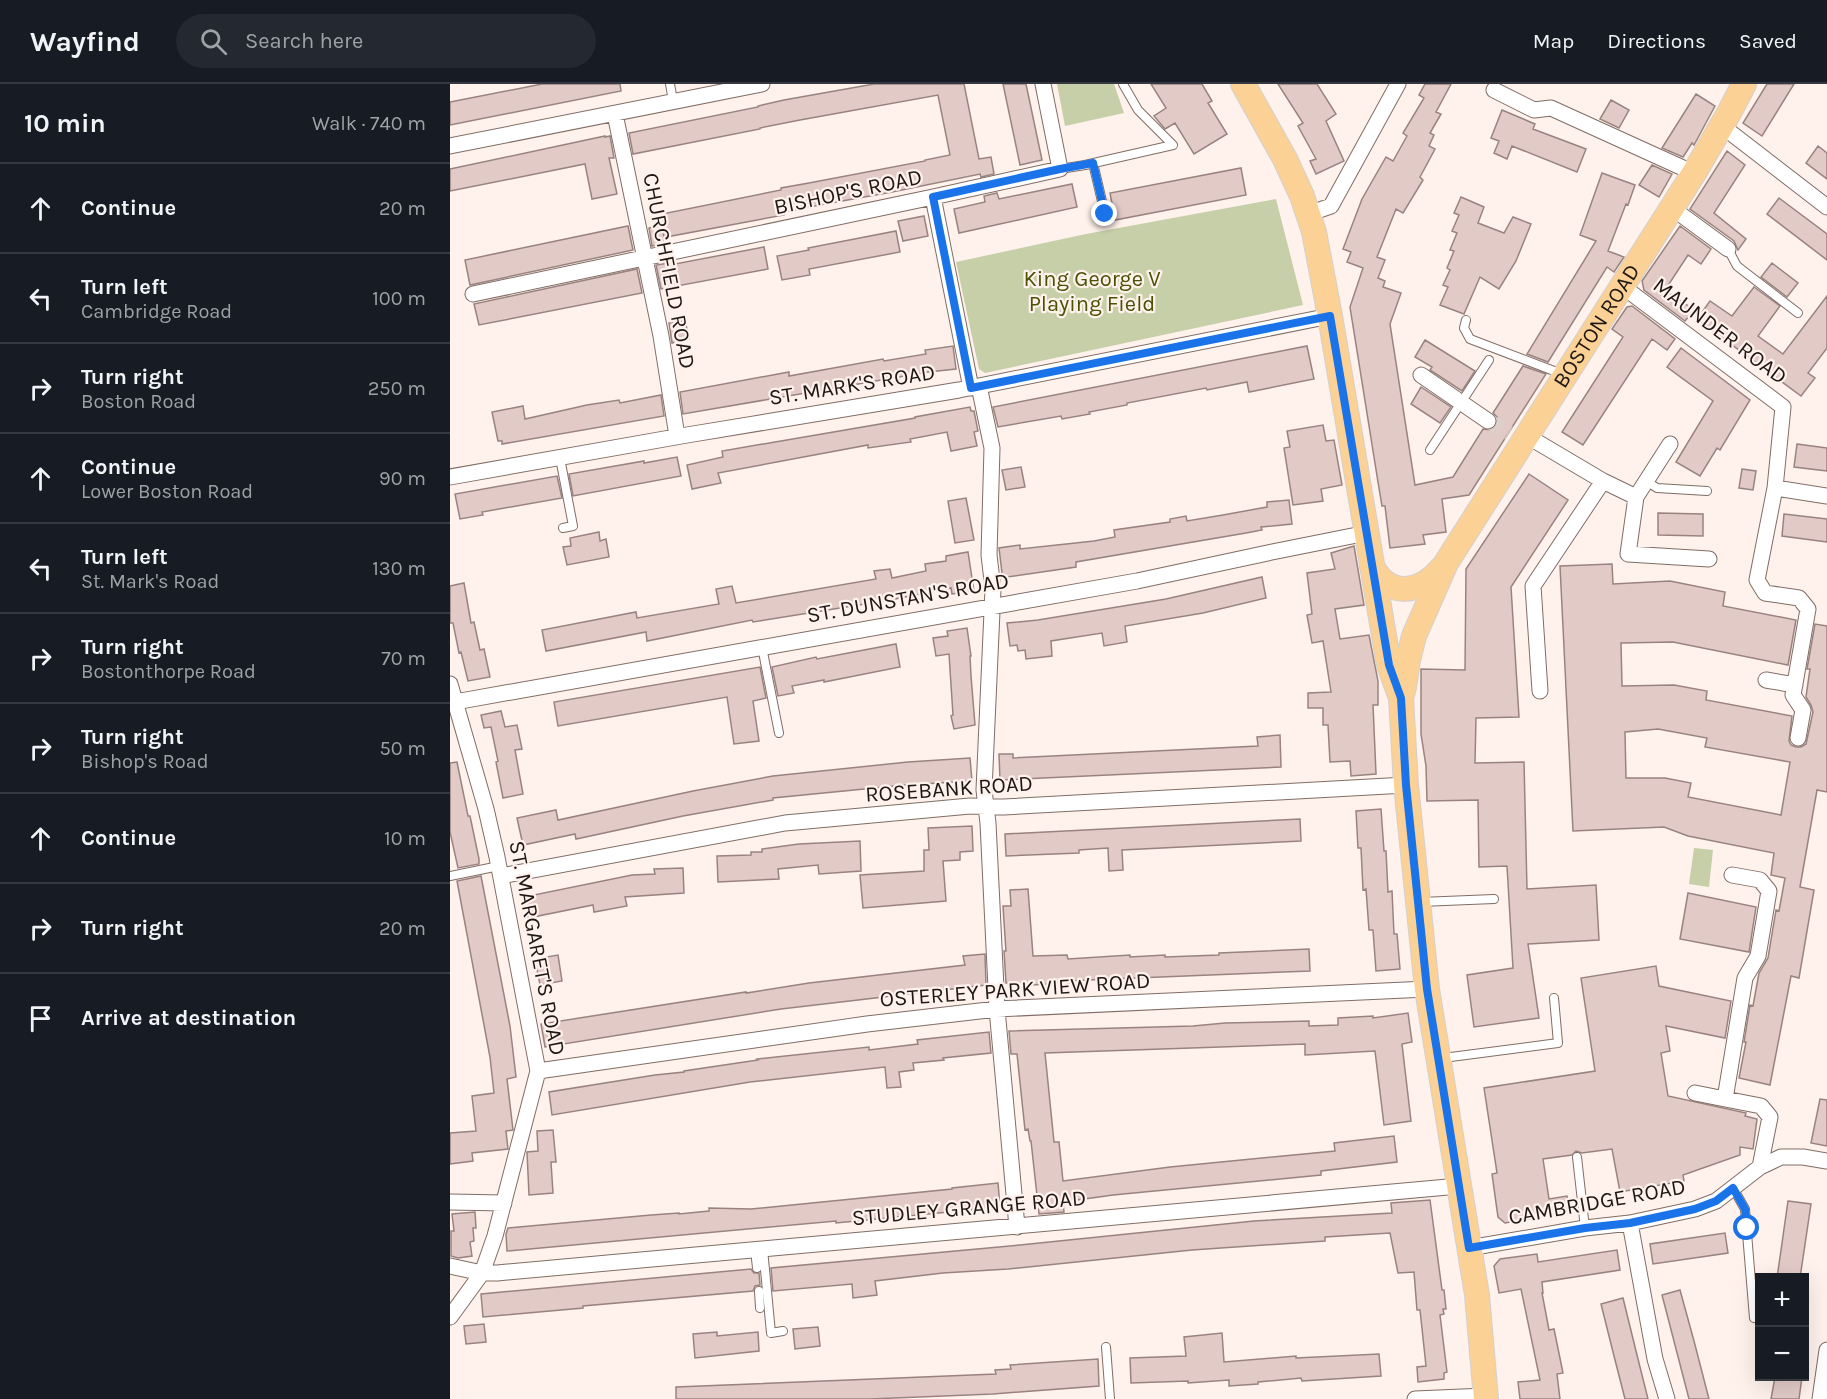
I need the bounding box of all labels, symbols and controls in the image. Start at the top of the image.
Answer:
search box [176,14,596,68]
text: Wayfind [30,25,140,58]
icon: search [197,25,230,58]
text: Search here [245,28,363,54]
text: Map [1533,29,1574,53]
text: Directions [1607,29,1706,53]
text: Saved [1739,29,1797,53]
text: 10 min [24,108,106,139]
text: Walk · 740 m [312,112,426,135]
street label: BISHOP'S ROAD [772,164,924,220]
street label: CHURCHFIELD ROAD [637,171,701,371]
icon: ahead [24,192,57,225]
text: Continue [81,195,176,221]
text: 20 m [379,197,426,220]
route end [1091,200,1117,226]
street label: BOSTON ROAD [1548,259,1646,393]
park label: King George V Playing Field [1023,266,1161,317]
street label: MAUNDER ROAD [1648,272,1792,390]
text: Turn left [81,274,168,300]
icon: left [24,282,57,315]
text: 100 m [372,287,426,310]
text: Cambridge Road [81,300,232,323]
street label: ST. MARK'S ROAD [767,359,937,411]
text: Turn right [81,364,184,390]
icon: right [24,372,57,405]
text: 250 m [368,377,426,400]
text: Boston Road [81,390,196,413]
text: Continue [81,454,176,480]
icon: ahead [24,462,57,495]
text: 90 m [379,467,426,490]
text: Lower Boston Road [81,480,253,503]
text: Turn left [81,544,168,570]
icon: left [24,552,57,585]
text: 130 m [372,557,426,580]
street label: ST. DUNSTAN'S ROAD [805,567,1011,629]
text: St. Mark's Road [81,570,219,593]
text: Turn right [81,634,184,660]
icon: right [24,642,57,675]
text: 70 m [381,647,426,670]
text: Bostonthorpe Road [81,660,256,683]
text: Turn right [81,724,184,750]
icon: right [24,732,57,765]
text: 50 m [379,737,426,760]
text: Bishop's Road [81,750,209,773]
street label: ROSEBANK ROAD [864,770,1034,808]
icon: ahead [24,822,57,855]
text: Continue [81,825,176,851]
text: 10 m [384,827,426,850]
street label: ST. MARGARET'S ROAD [503,838,571,1058]
icon: right [24,912,57,945]
text: Turn right [81,915,184,941]
text: 20 m [379,917,426,940]
street label: OSTERLEY PARK VIEW ROAD [879,968,1151,1012]
icon: arrive [24,1002,57,1035]
text: Arrive at destination [81,1005,296,1031]
street label: CAMBRIDGE ROAD [1507,1174,1687,1230]
street label: STUDLEY GRANGE ROAD [851,1185,1087,1231]
route start [1733,1214,1759,1240]
map controls [1755,1273,1809,1381]
button: + [1755,1273,1809,1327]
button: − [1755,1327,1809,1381]

